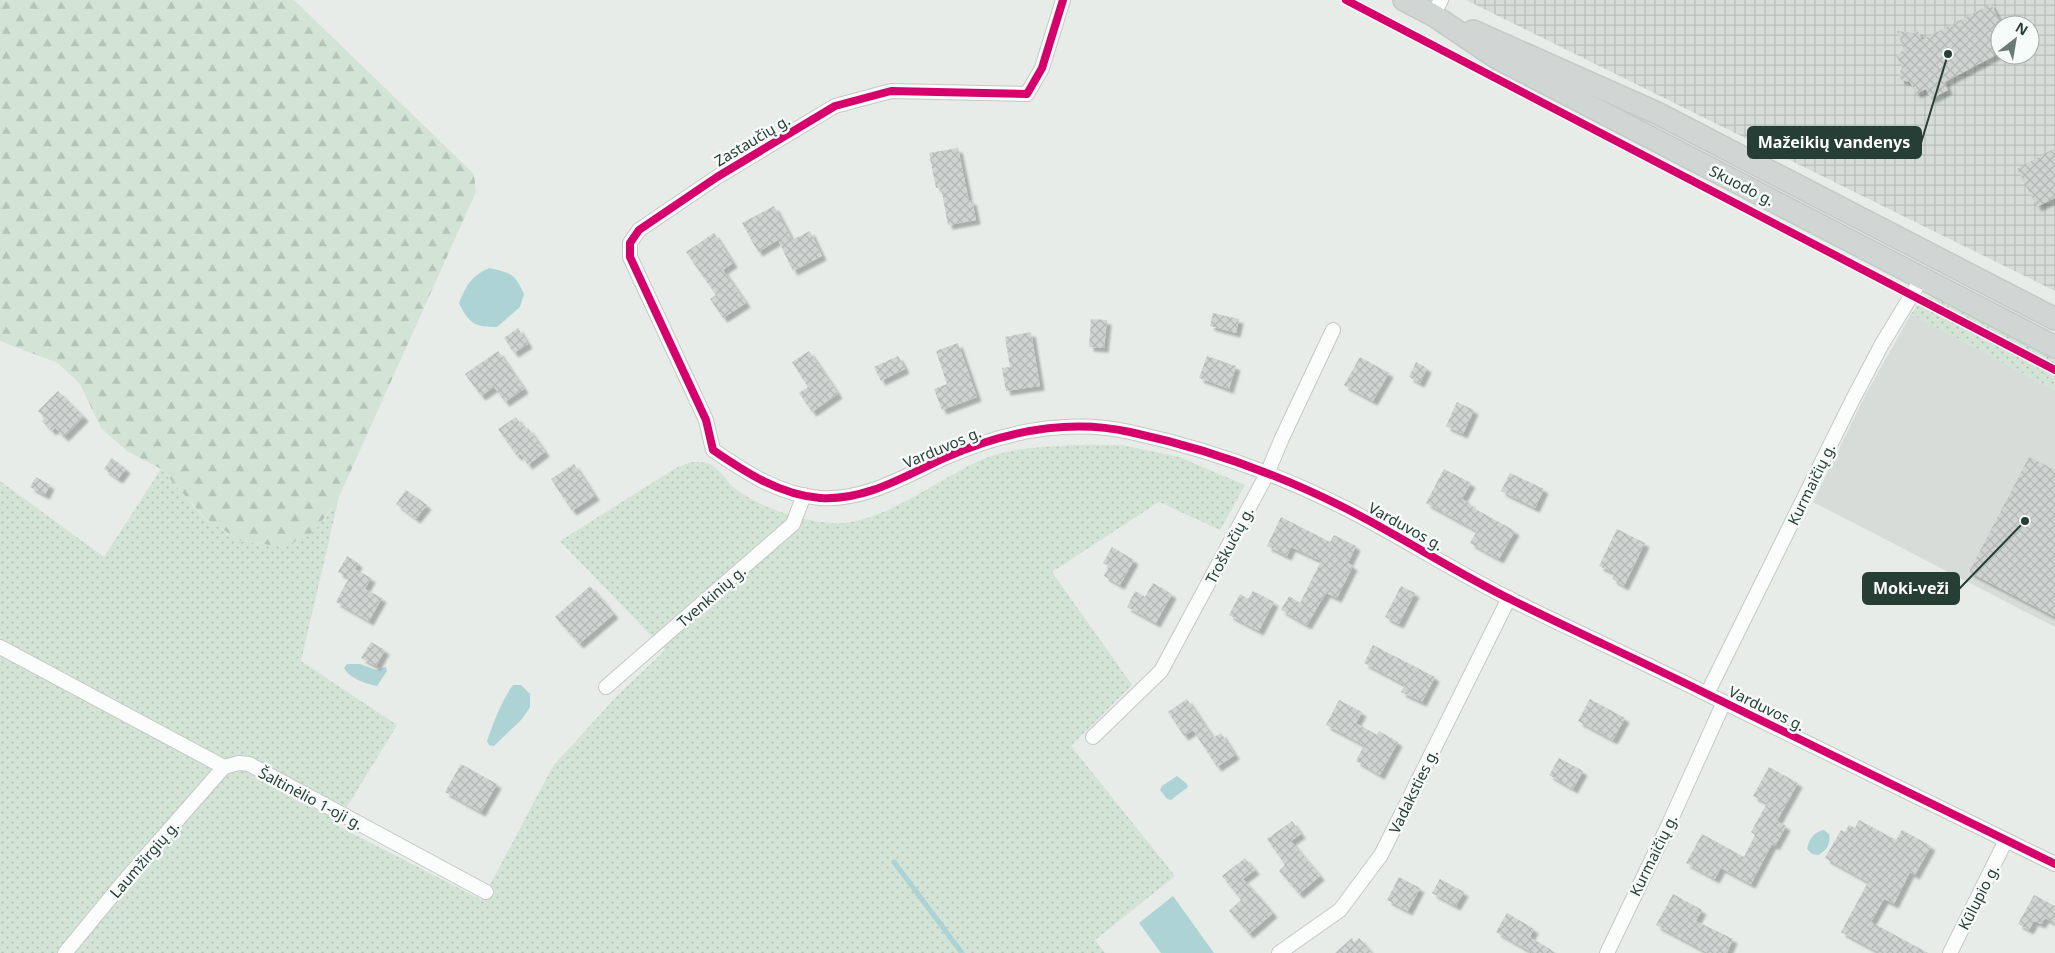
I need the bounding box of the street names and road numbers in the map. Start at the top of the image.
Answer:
street label: Zastaučių g. [711,110,793,170]
street label: Skuodo g. [1706,160,1778,210]
street label: Varduvos g. [900,422,984,472]
street label: Kurmaičių g. [1783,440,1839,528]
street label: Varduvos g. [1365,497,1447,555]
street label: Troškučių g. [1200,503,1258,587]
street label: Tvenkinių g. [672,561,750,631]
street label: Varduvos g. [1726,681,1808,735]
street label: Vadaksties g. [1384,745,1442,837]
street label: Šaltinėlio 1-oji g. [255,762,367,834]
street label: Kurmaičių g. [1625,811,1681,899]
street label: Laumžirgių g. [105,816,183,902]
street label: Kūlupio g. [1953,861,2003,933]

